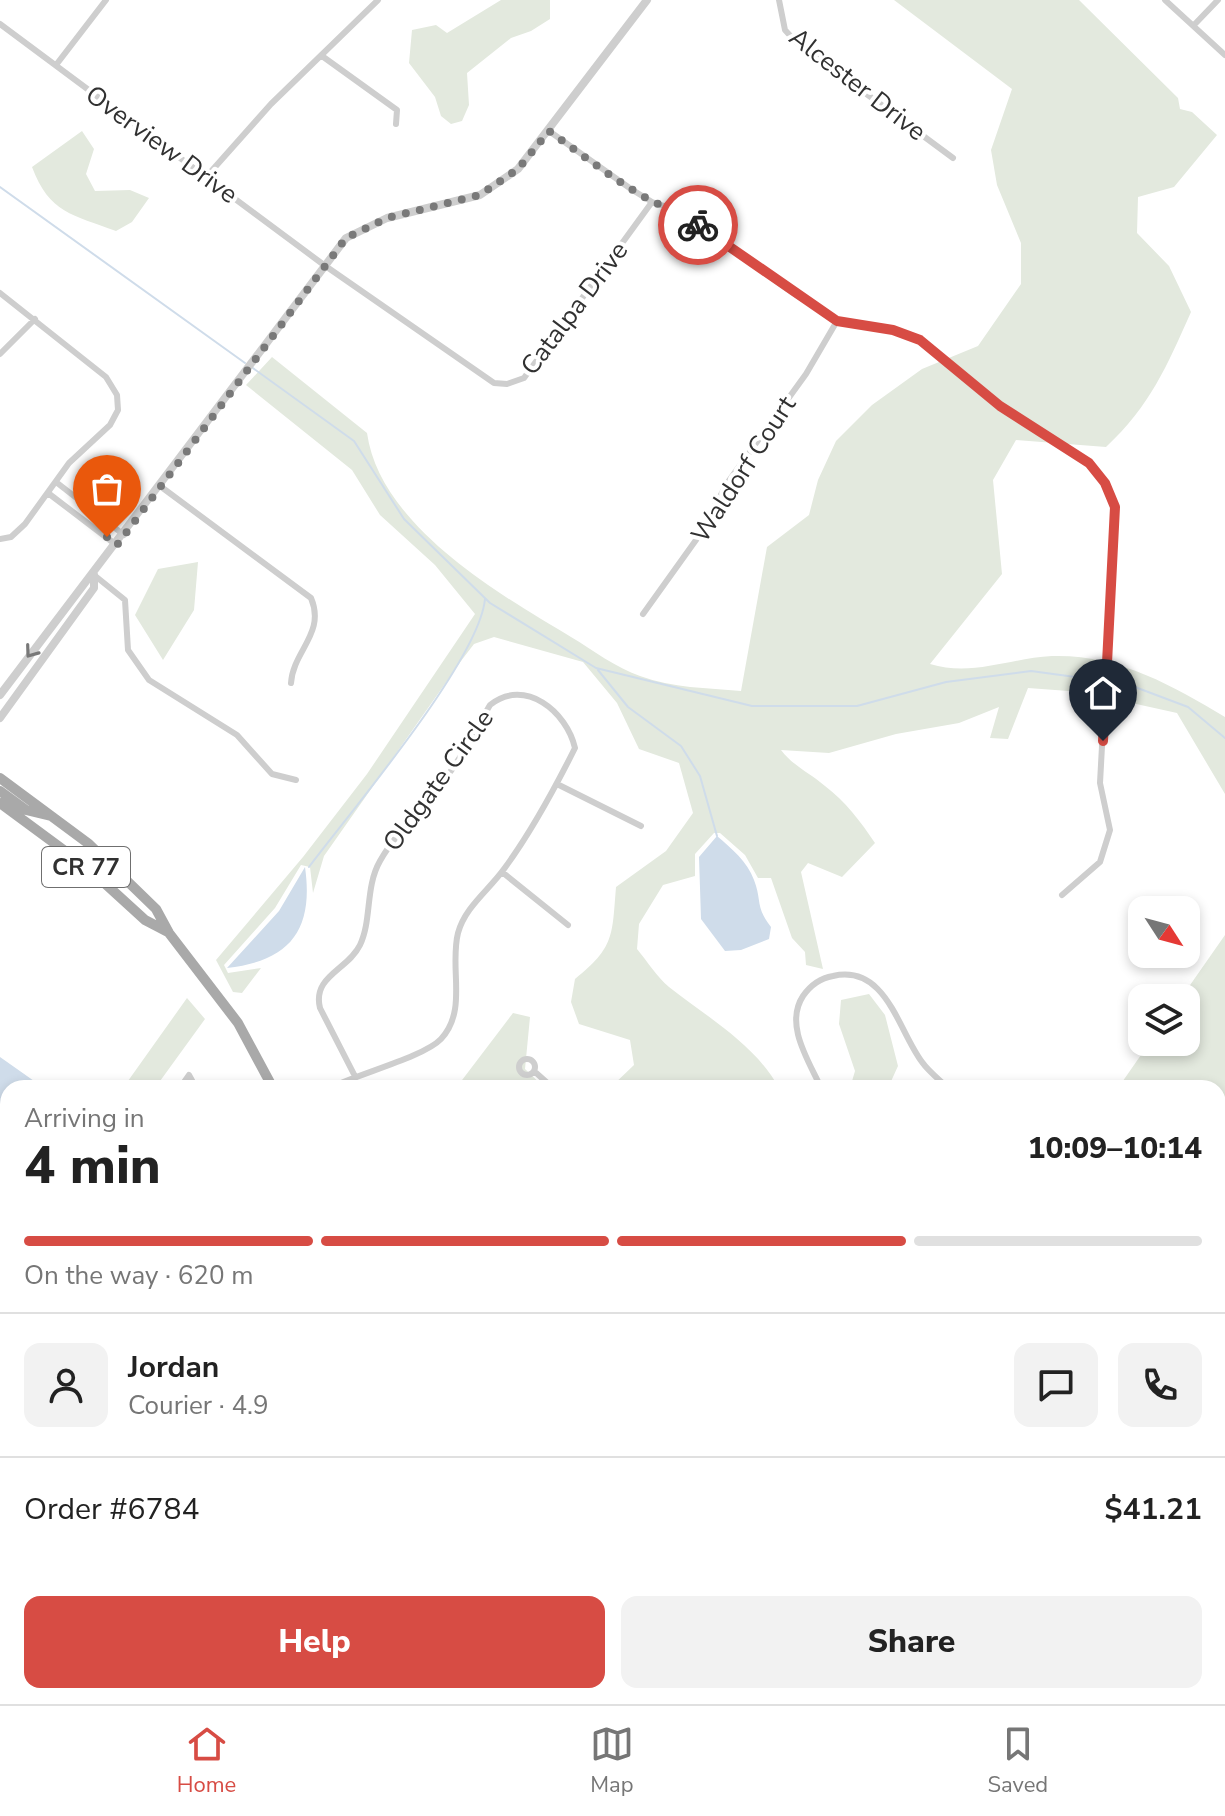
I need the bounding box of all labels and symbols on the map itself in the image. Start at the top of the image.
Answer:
street label: Alcester Drive [782,20,933,149]
street label: Overview Drive [78,77,245,212]
courier [658,185,738,265]
street label: Catalpa Drive [513,234,636,382]
street label: Waldorf Court [683,388,804,549]
pin [73,455,141,537]
one-way arrow [26,644,41,658]
pin [1069,659,1137,741]
street label: Oldgate Circle [375,702,502,858]
road number: CR 77 [42,847,130,887]
north arrow [1128,896,1200,968]

